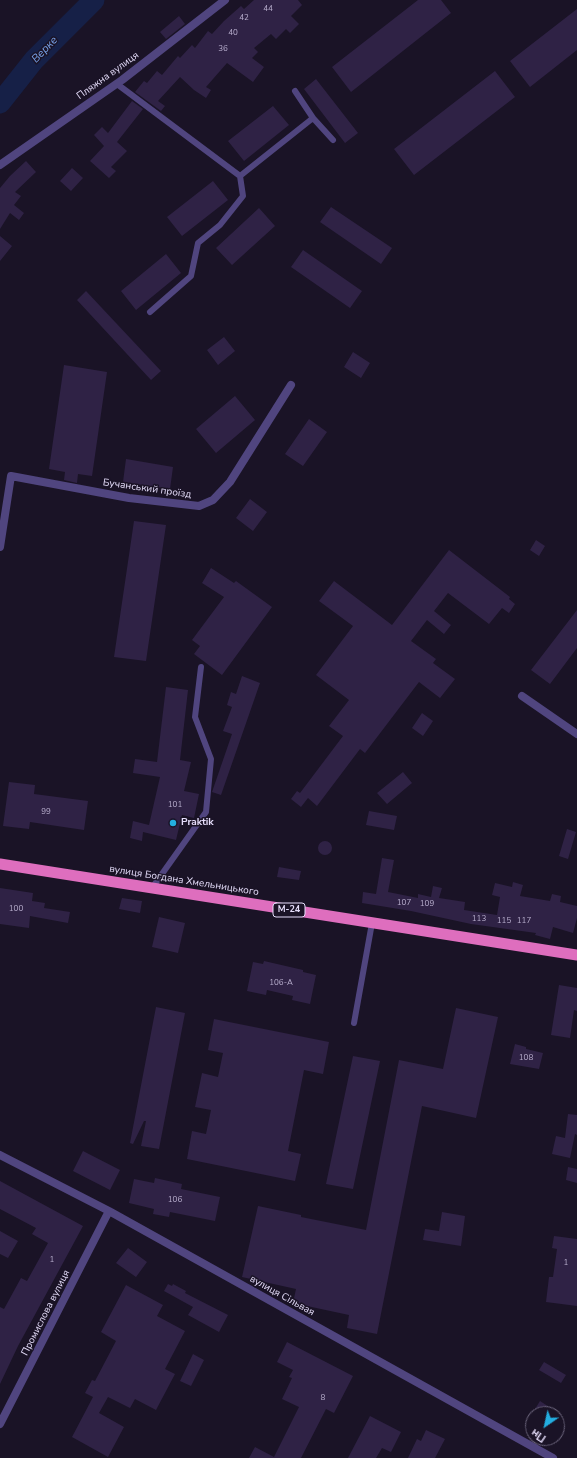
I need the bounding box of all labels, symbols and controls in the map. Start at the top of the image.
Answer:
house number: 44 [263,4,273,14]
house number: 42 [239,13,249,23]
house number: 40 [228,28,238,38]
water label: Верке [29,34,61,66]
house number: 36 [218,44,228,54]
street label: Пляжна вулиця [75,49,141,103]
street label: Бучанський проїзд [102,477,192,501]
house number: 101 [168,800,182,810]
house number: 99 [41,807,51,817]
place label: Praktik [181,817,214,829]
marker: Praktik [168,818,178,828]
street label: вулиця Богдана Хмельницького [108,863,260,899]
house number: 107 [397,898,411,908]
house number: 109 [420,899,434,909]
road number: М-24 [273,903,305,917]
house number: 100 [9,904,23,914]
house number: 113 [472,914,486,924]
house number: 115 [497,916,511,926]
house number: 117 [517,916,531,926]
house number: 106-А [269,978,293,988]
house number: 108 [519,1053,533,1063]
house number: 106 [168,1195,182,1205]
house number: 1 [50,1255,54,1265]
house number: 1 [564,1258,568,1268]
street label: Промислова вулиця [19,1268,73,1358]
street label: вулиця Сільвая [247,1273,317,1319]
house number: 8 [321,1393,325,1403]
north arrow [525,1406,565,1446]
text: Пн [528,1425,549,1446]

